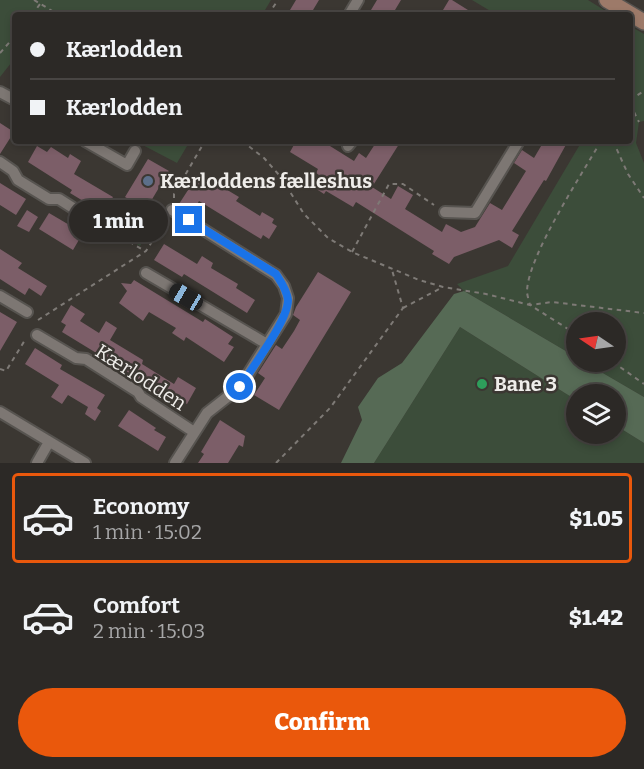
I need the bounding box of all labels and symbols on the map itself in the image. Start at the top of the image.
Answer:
place label: Kærloddens fælleshus [160,169,372,193]
marker: Kærloddens fælleshus [141,174,155,188]
callout: 1 min [69,199,168,241]
route end [175,206,202,233]
car [166,280,206,314]
north arrow [566,312,626,372]
street label: Kærlodden [91,339,191,415]
place label: Bane 3 [494,372,557,396]
route start [226,373,253,400]
marker: Bane 3 [475,377,489,391]

